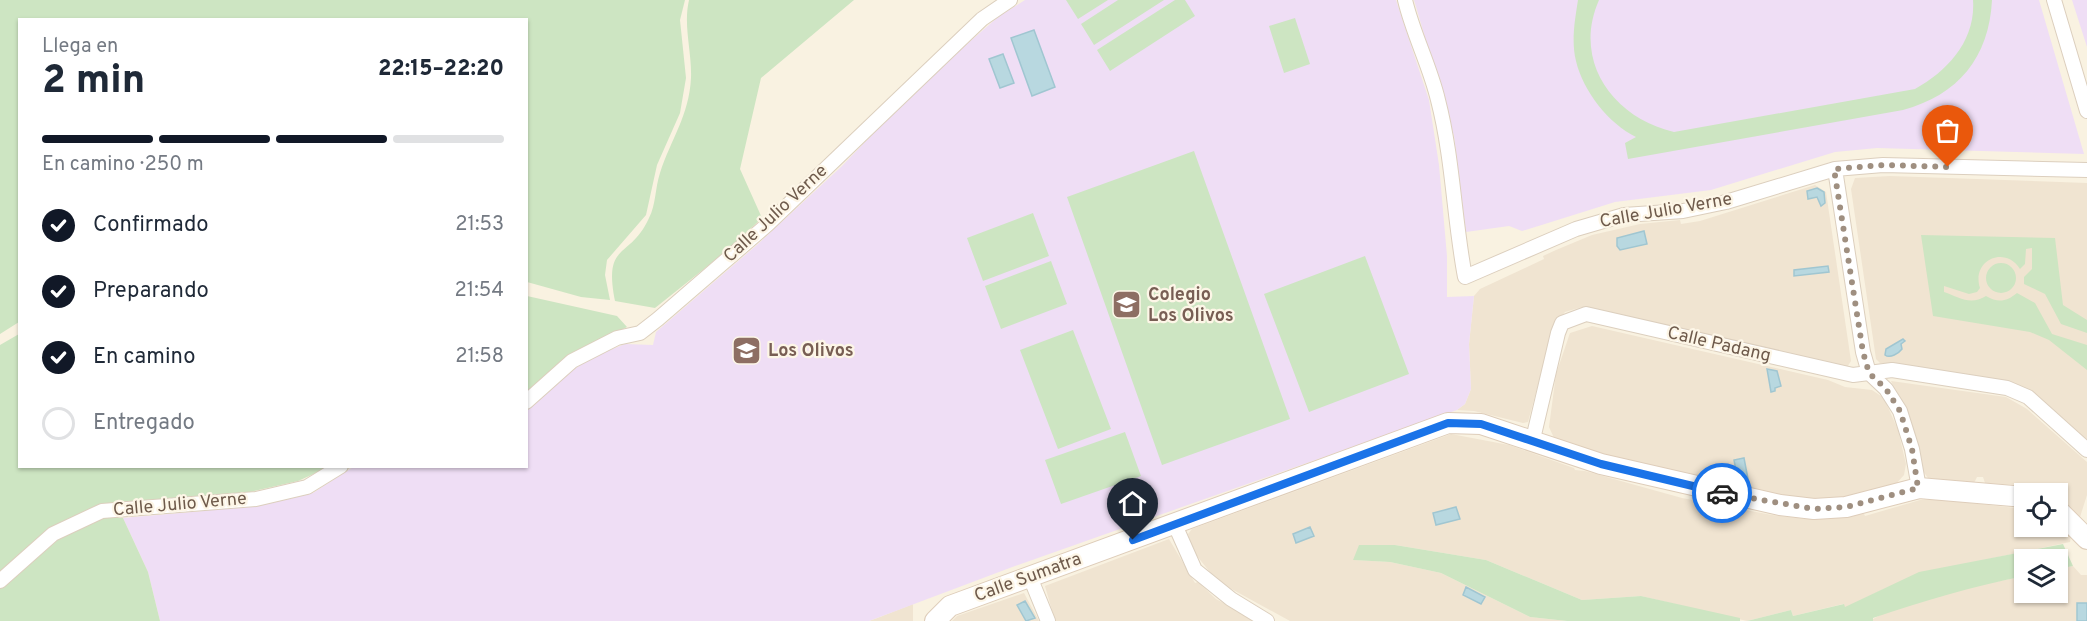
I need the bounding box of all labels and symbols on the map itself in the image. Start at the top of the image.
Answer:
pin [1922,105,1973,167]
street label: Calle Julio Verne [719,160,833,268]
street label: Calle Julio Verne [1598,188,1734,234]
place label: Colegio Los Olivos [1148,284,1234,328]
school or university icon: Colegio Los Olivos [1111,289,1143,321]
street label: Calle Padang [1665,322,1773,368]
school or university icon: Los Olivos [731,335,763,367]
place label: Los Olivos [768,340,854,363]
courier [1692,463,1752,523]
pin [1107,478,1158,540]
street label: Calle Julio Verne [112,488,248,522]
street label: Calle Sumatra [971,548,1085,608]

